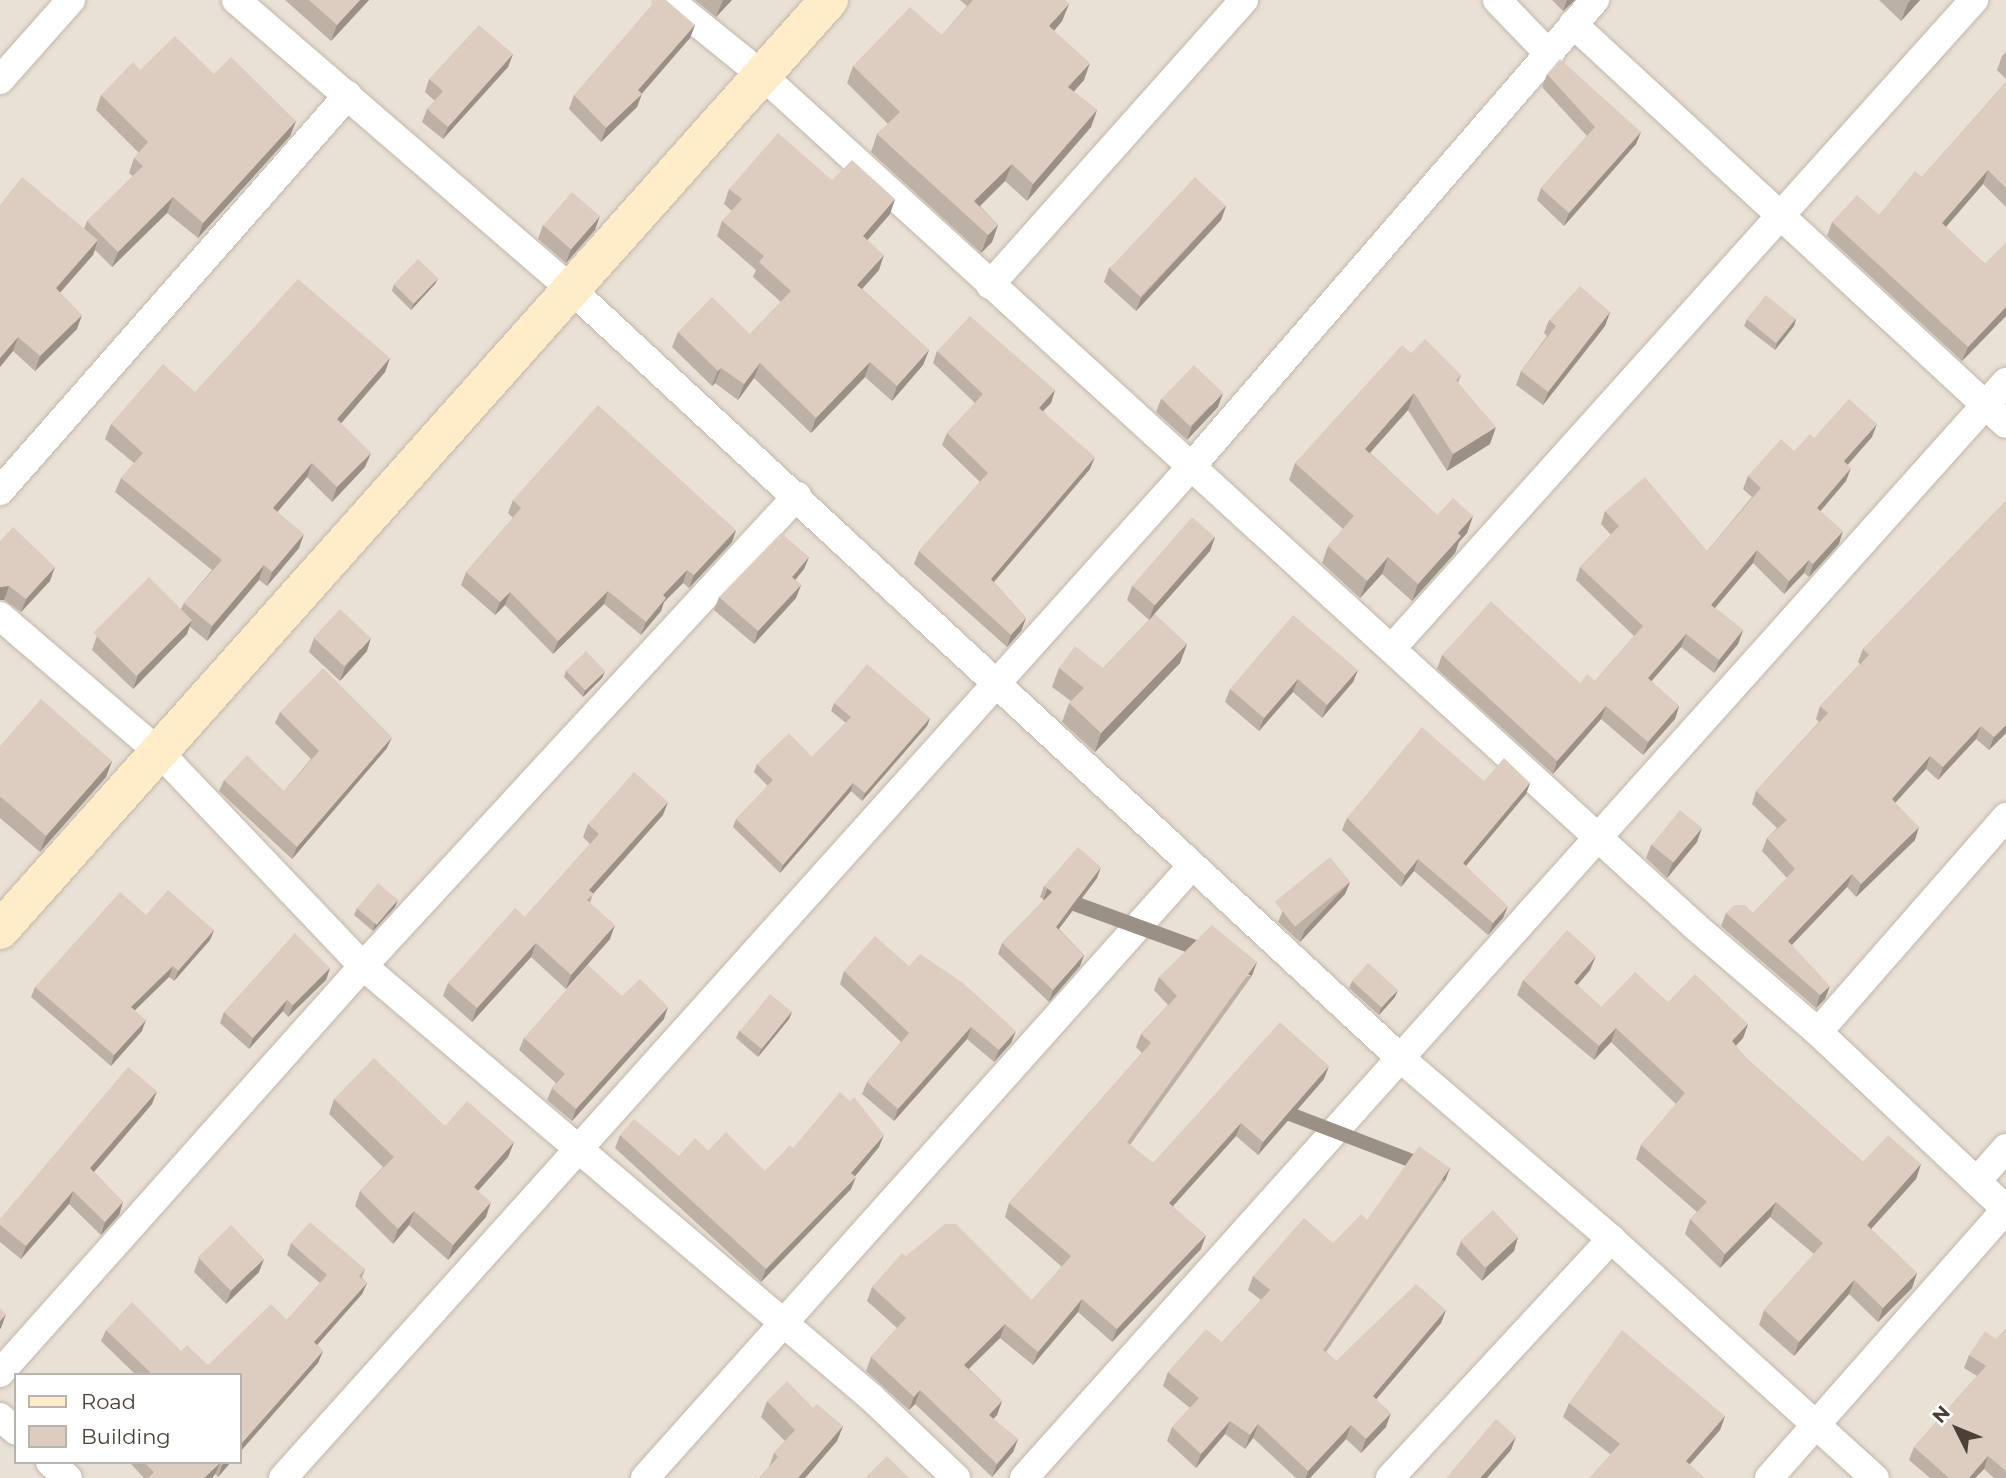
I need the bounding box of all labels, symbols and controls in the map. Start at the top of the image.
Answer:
legend [14,1373,242,1464]
text: Road [81,1389,136,1414]
north arrow [1922,1394,1992,1464]
text: N [1928,1401,1955,1428]
text: Building [81,1424,171,1449]

